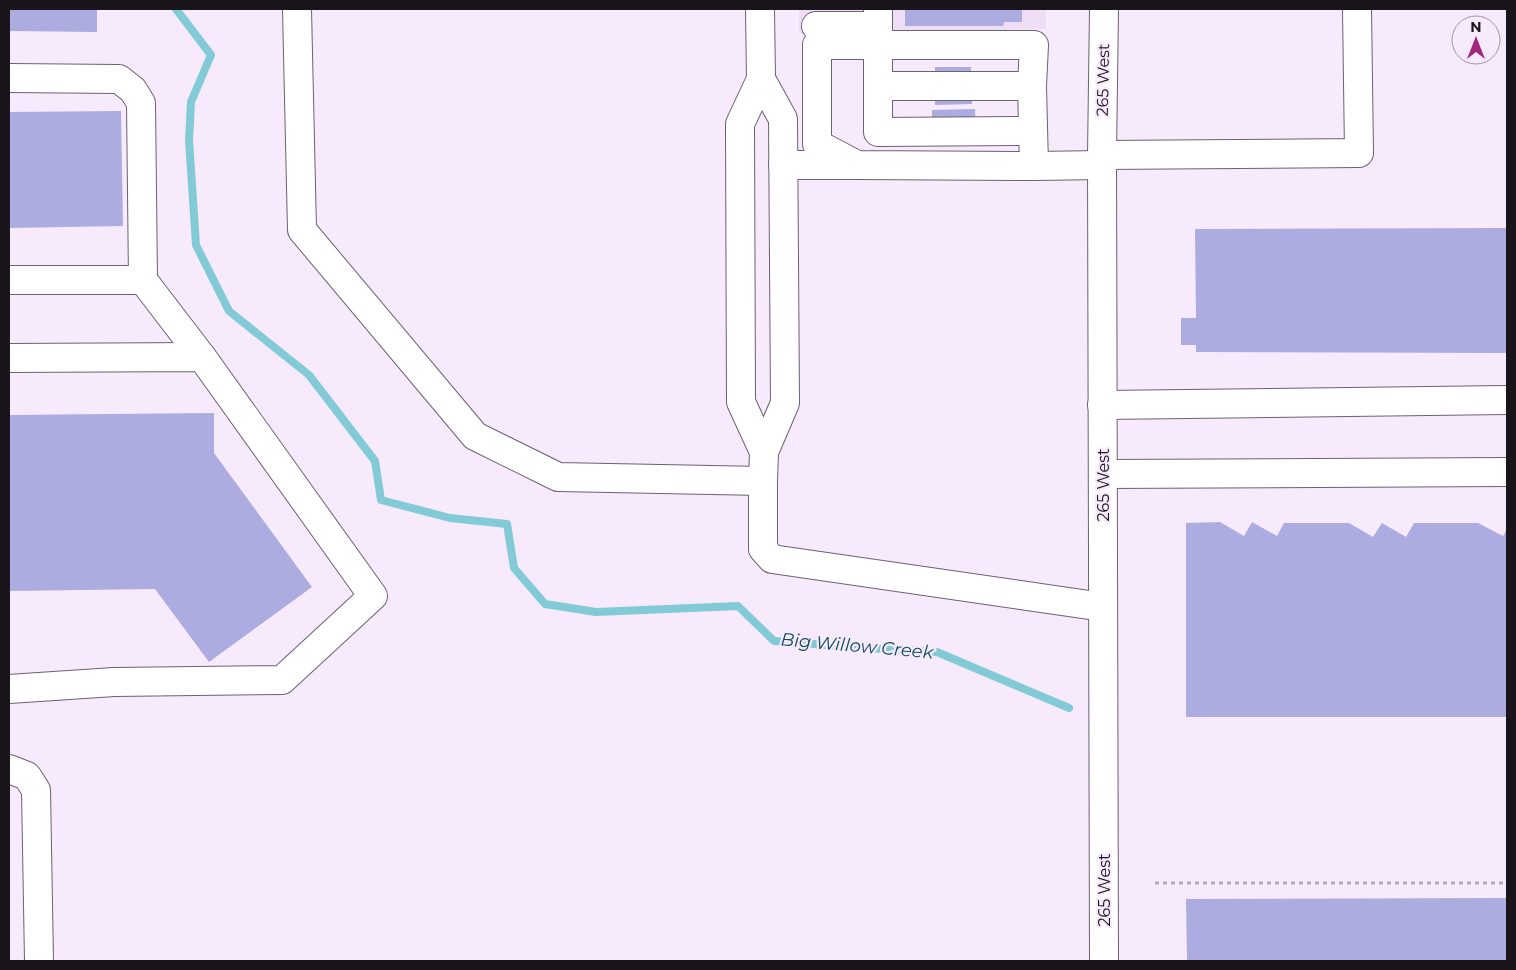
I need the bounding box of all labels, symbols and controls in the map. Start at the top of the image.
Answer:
north arrow [1451,15,1501,65]
text: N [1470,18,1482,36]
street label: 265 West [1093,43,1113,117]
street label: 265 West [1094,448,1113,521]
water label: Big Willow Creek [780,628,936,664]
street label: 265 West [1095,853,1114,926]

